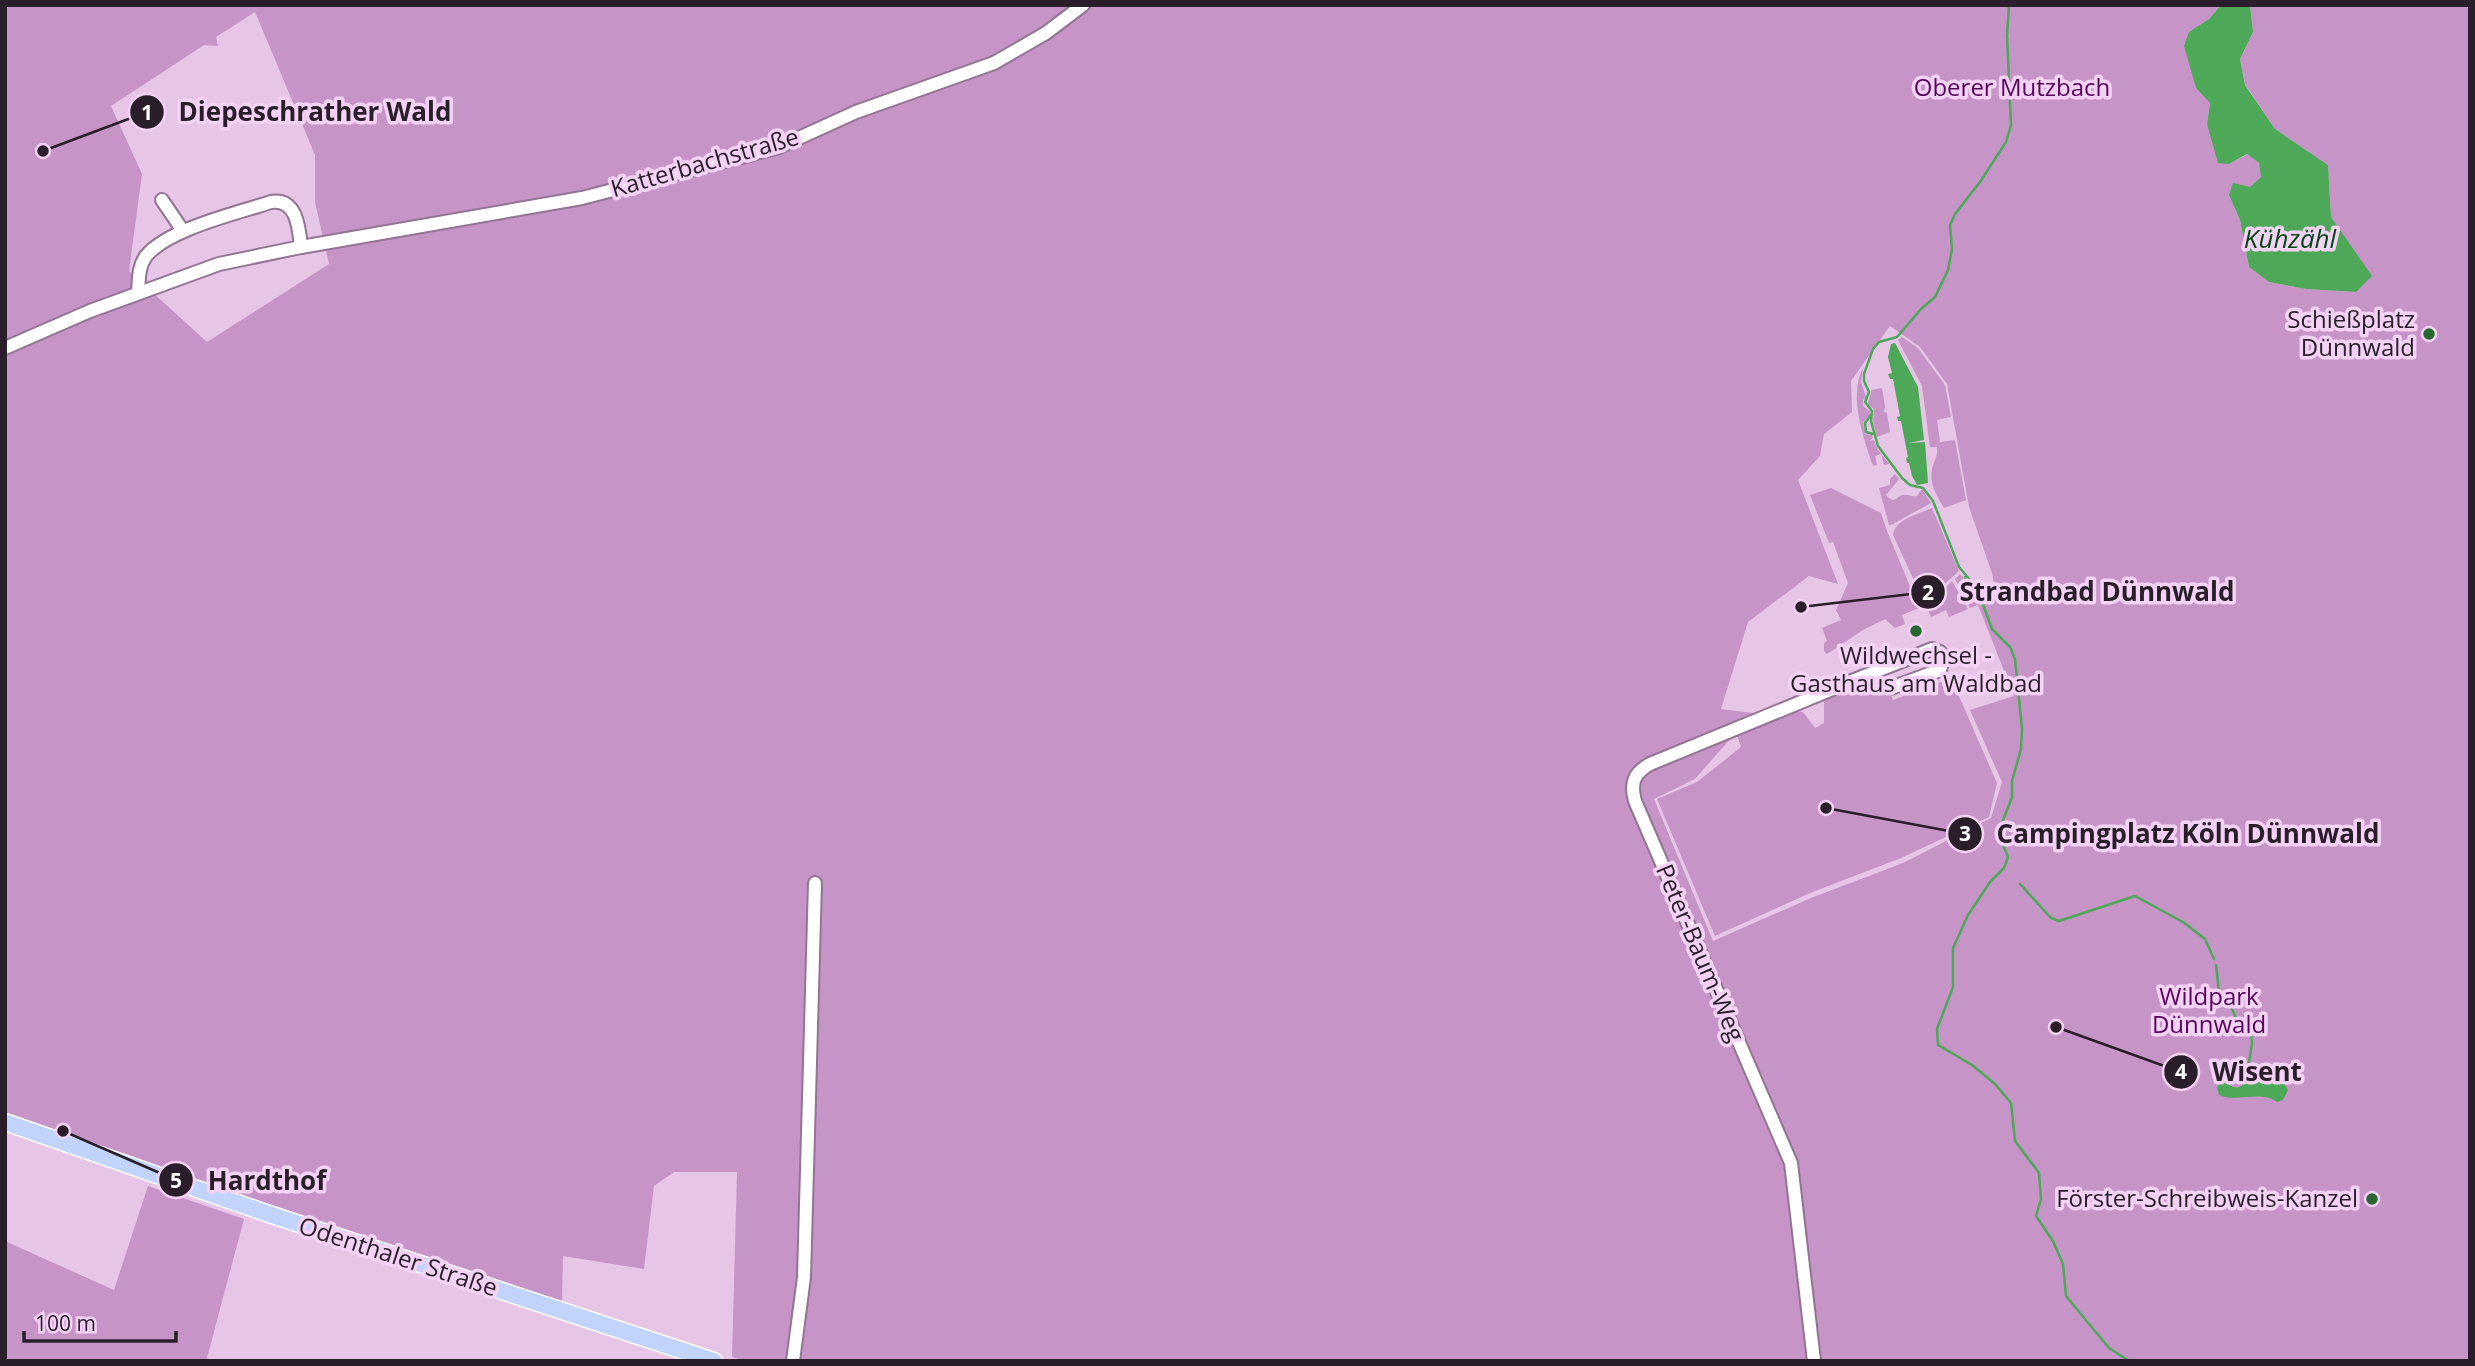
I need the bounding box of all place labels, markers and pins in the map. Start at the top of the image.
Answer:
callout: Diepeschrather Wald [129,89,465,136]
place label: Schießplatz Dünnwald [2287,302,2415,363]
marker: Schießplatz Dünnwald [2421,326,2437,342]
callout: Strandbad Dünnwald [1910,569,2248,616]
marker: Wildwechsel - Gasthaus am Waldbad [1908,623,1924,639]
place label: Wildwechsel - Gasthaus am Waldbad [1790,638,2042,699]
callout: Campingplatz Köln Dünnwald [1948,810,2394,857]
callout: Wisent [2163,1049,2316,1096]
callout: Hardthof [159,1157,340,1204]
place label: Förster-Schreibweis-Kanzel [2056,1181,2358,1214]
marker: Förster-Schreibweis-Kanzel [2364,1191,2380,1207]

